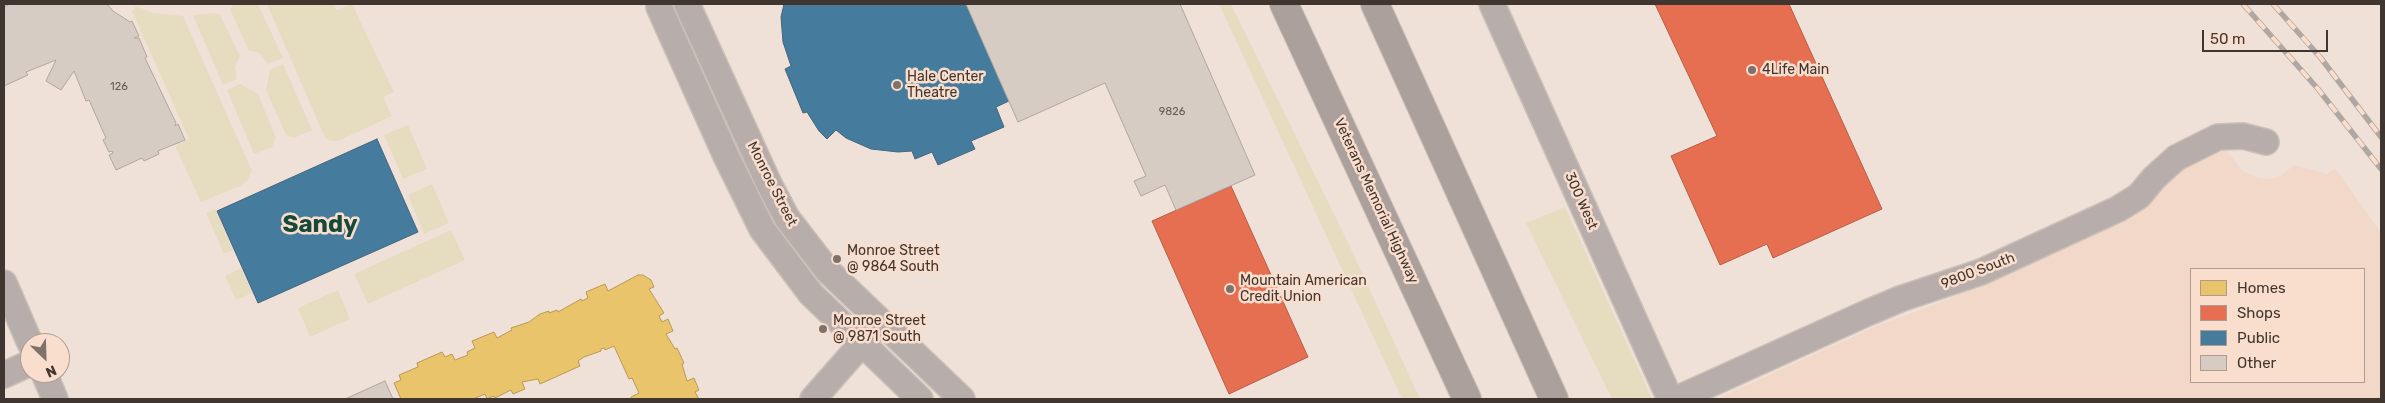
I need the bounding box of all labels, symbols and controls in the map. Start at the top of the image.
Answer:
scale bar [2205,20,2331,52]
text: 50 m [2210,30,2245,48]
place label: 4Life Main [1762,62,1829,78]
marker: 4Life Main [1746,64,1758,76]
place label: Hale Center Theatre [907,69,984,102]
marker: Hale Center Theatre [891,79,903,91]
house number: 126 [110,80,128,94]
house number: 9826 [1159,105,1185,119]
street label: Veterans Memorial Highway [1330,116,1422,286]
street label: Monroe Street [743,139,801,229]
street label: 300 West [1561,170,1601,232]
district label: Sandy [283,211,357,239]
place label: Monroe Street @ 9864 South [847,243,940,276]
street label: 9800 South [1939,249,2017,293]
marker: Monroe Street @ 9864 South [831,253,843,265]
legend [2190,268,2365,383]
place label: Mountain American Credit Union [1240,273,1367,306]
text: Homes [2237,279,2286,297]
marker: Mountain American Credit Union [1224,283,1236,295]
text: Shops [2237,304,2281,322]
place label: Monroe Street @ 9871 South [833,313,926,346]
marker: Monroe Street @ 9871 South [817,323,829,335]
text: Public [2237,329,2280,347]
north arrow [20,333,70,383]
text: Other [2237,354,2276,372]
text: N [43,361,59,381]

